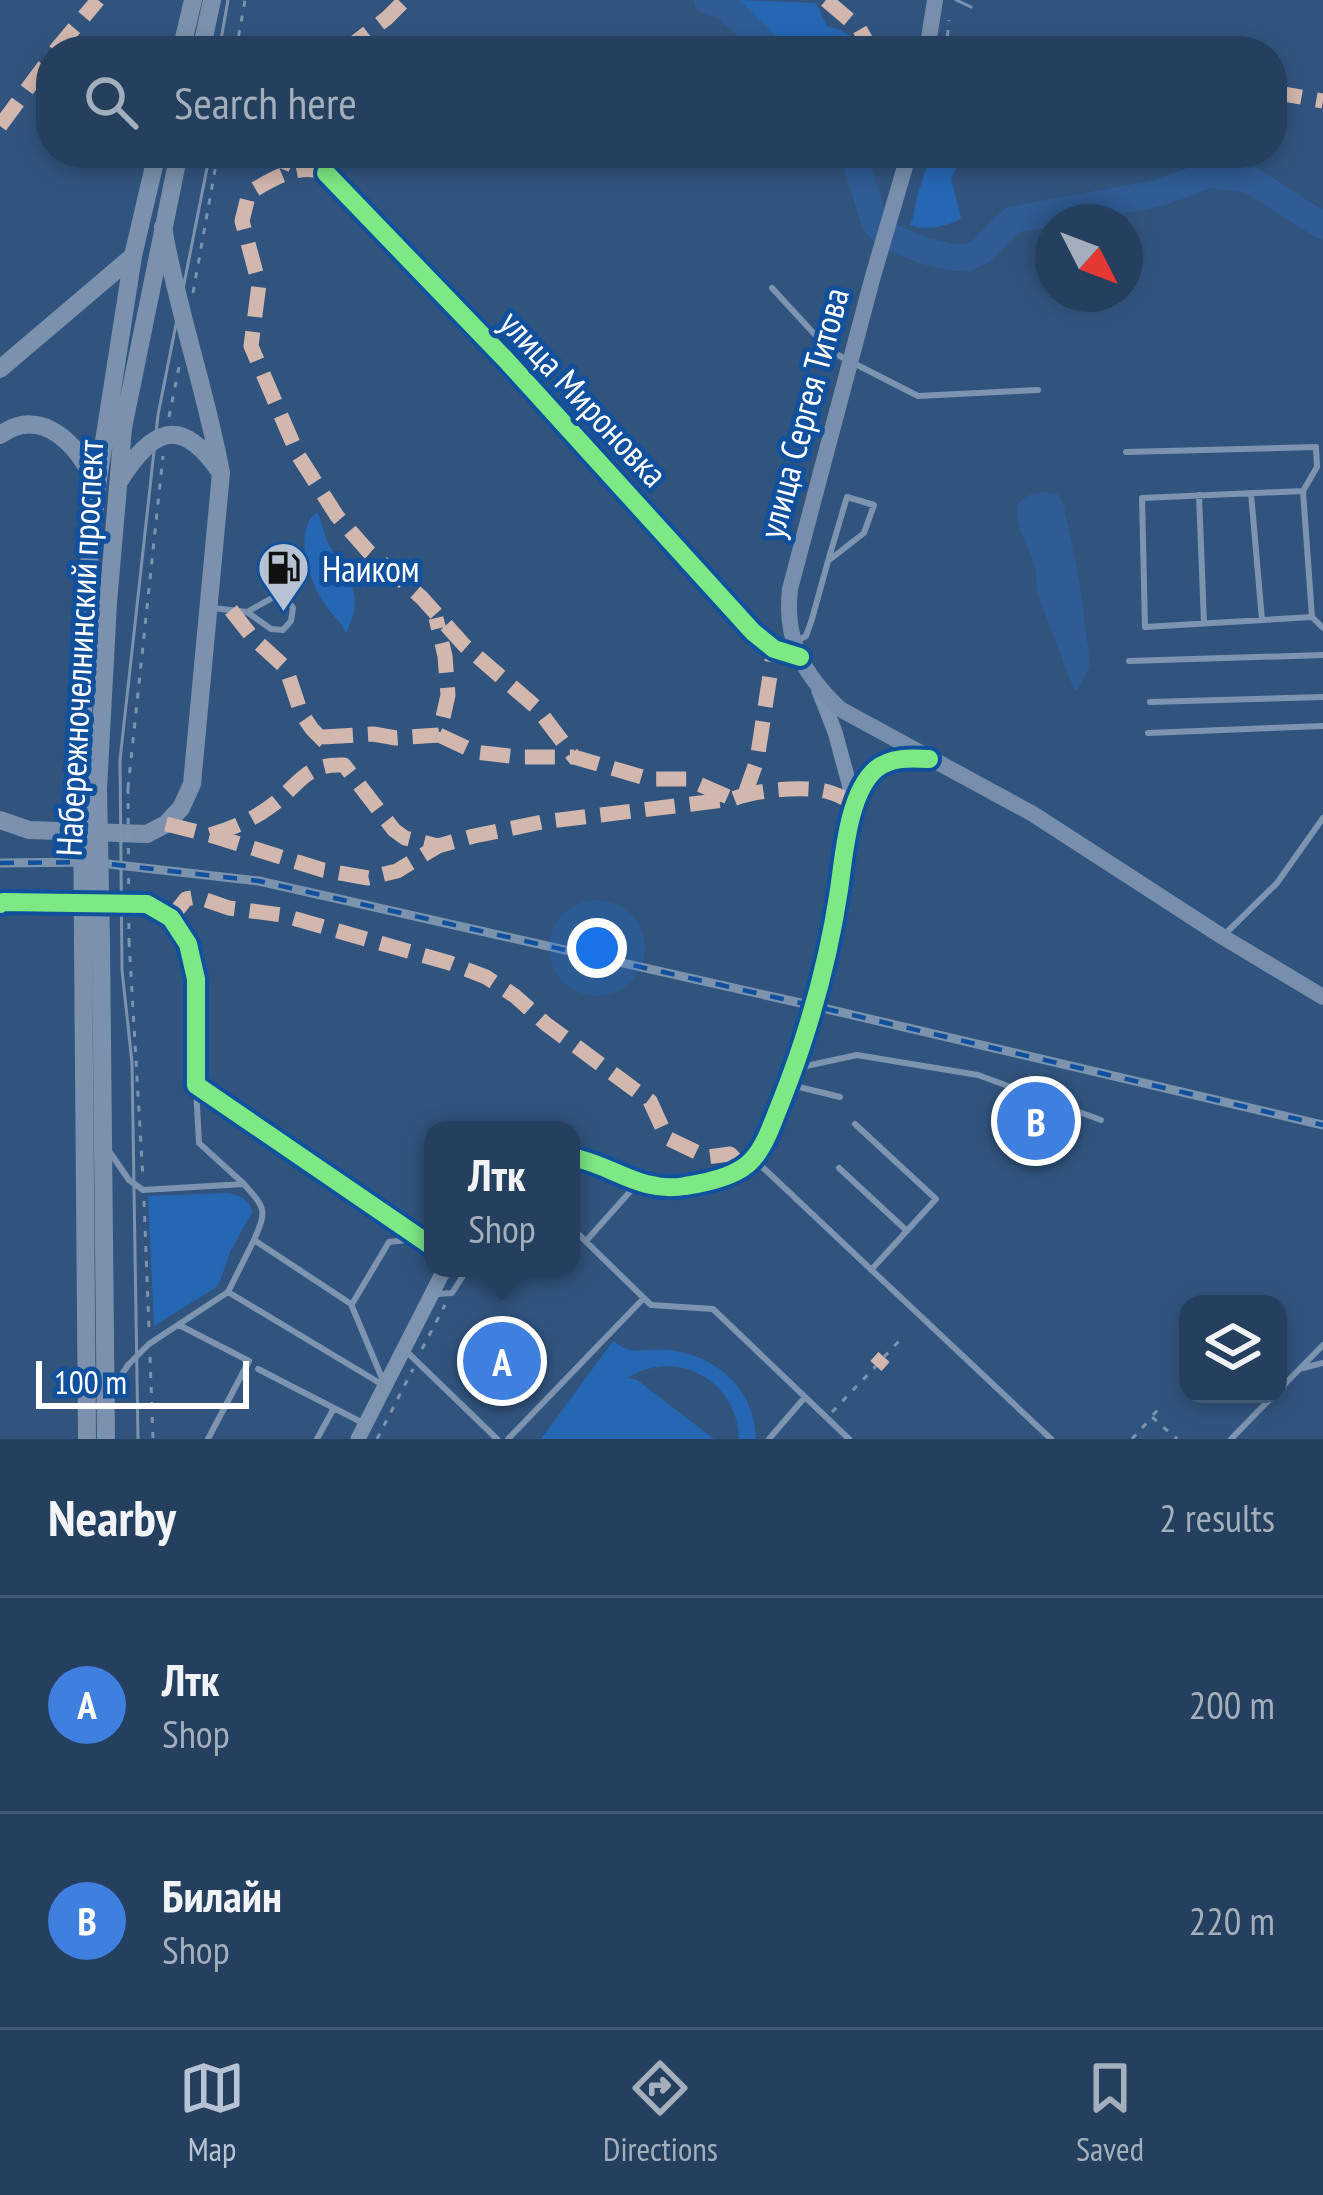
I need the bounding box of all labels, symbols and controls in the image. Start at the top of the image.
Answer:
search box [36,36,1287,168]
icon: search [78,69,144,135]
text: Search here [174,73,357,131]
north arrow [1035,204,1143,312]
street label: улица Сергея Титова [747,283,859,543]
street label: улица Мироновка [490,300,678,496]
street label: Набережночелнинский проспект [45,438,113,857]
fuel station icon: Наиком [255,540,311,614]
place label: Наиком [322,545,420,592]
your location [567,918,627,978]
pin: B [997,1076,1075,1166]
popup [424,1121,580,1277]
text: Лтк [468,1145,525,1203]
text: Shop [468,1203,536,1254]
map controls [1179,1295,1287,1403]
button: layers [1179,1295,1287,1403]
pin: A [463,1316,541,1406]
scale bar [36,1355,249,1408]
text: 100 m [54,1360,127,1403]
text: Nearby [48,1484,176,1550]
text: 2 results [1159,1492,1275,1543]
text: Лтк [162,1650,219,1708]
text: A [77,1679,97,1730]
text: 200 m [1189,1679,1275,1730]
text: Shop [162,1708,230,1759]
text: Билайн [162,1866,282,1924]
text: B [77,1895,97,1946]
text: 220 m [1189,1895,1275,1946]
text: Shop [162,1924,230,1975]
tab: Map [179,2055,245,2170]
tab: Directions [603,2055,718,2170]
tab: Saved [1076,2055,1144,2170]

